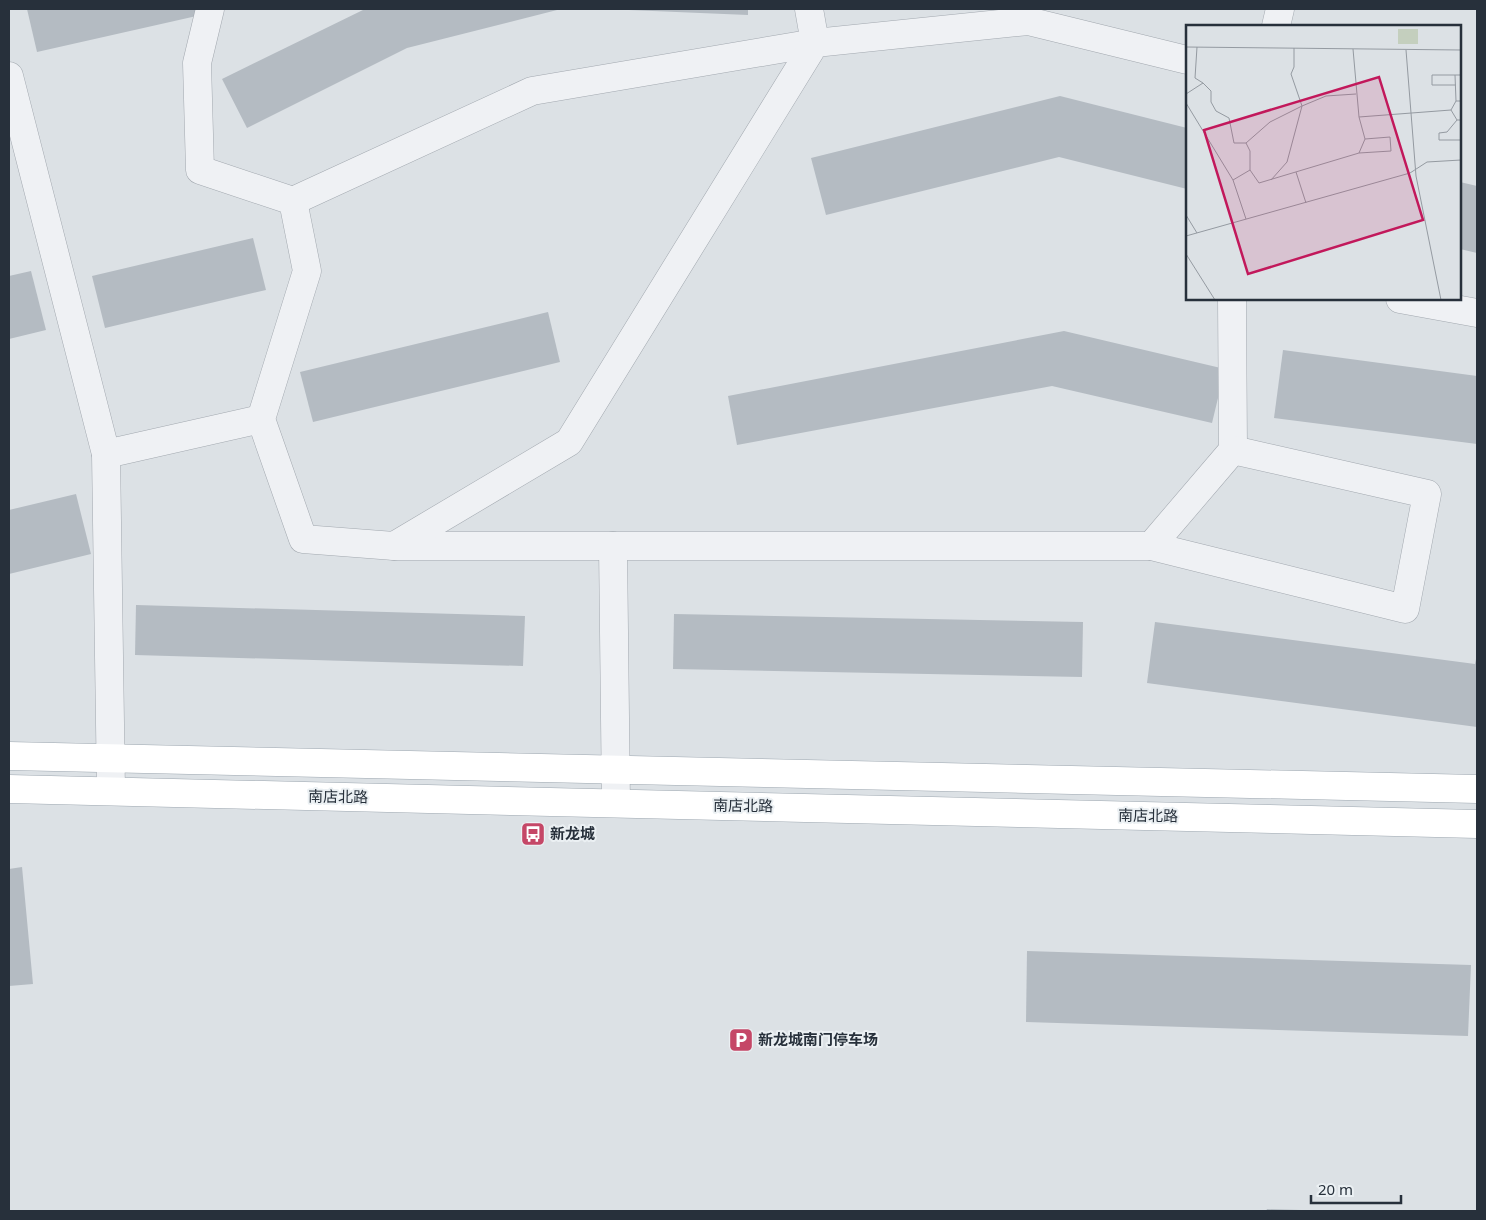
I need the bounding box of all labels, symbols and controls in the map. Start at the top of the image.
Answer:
inset map [1186,25,1461,300]
street label: 南店北路 [308,785,368,807]
street label: 南店北路 [713,794,773,816]
street label: 南店北路 [1118,804,1178,826]
bus stop icon: 新龙城 [520,821,546,847]
place label: 新龙城 [550,823,595,843]
parking icon: 新龙城南门停车场 [728,1027,754,1053]
place label: 新龙城南门停车场 [758,1029,878,1049]
scale bar [1311,1172,1401,1204]
text: 20 m [1318,1179,1353,1199]

